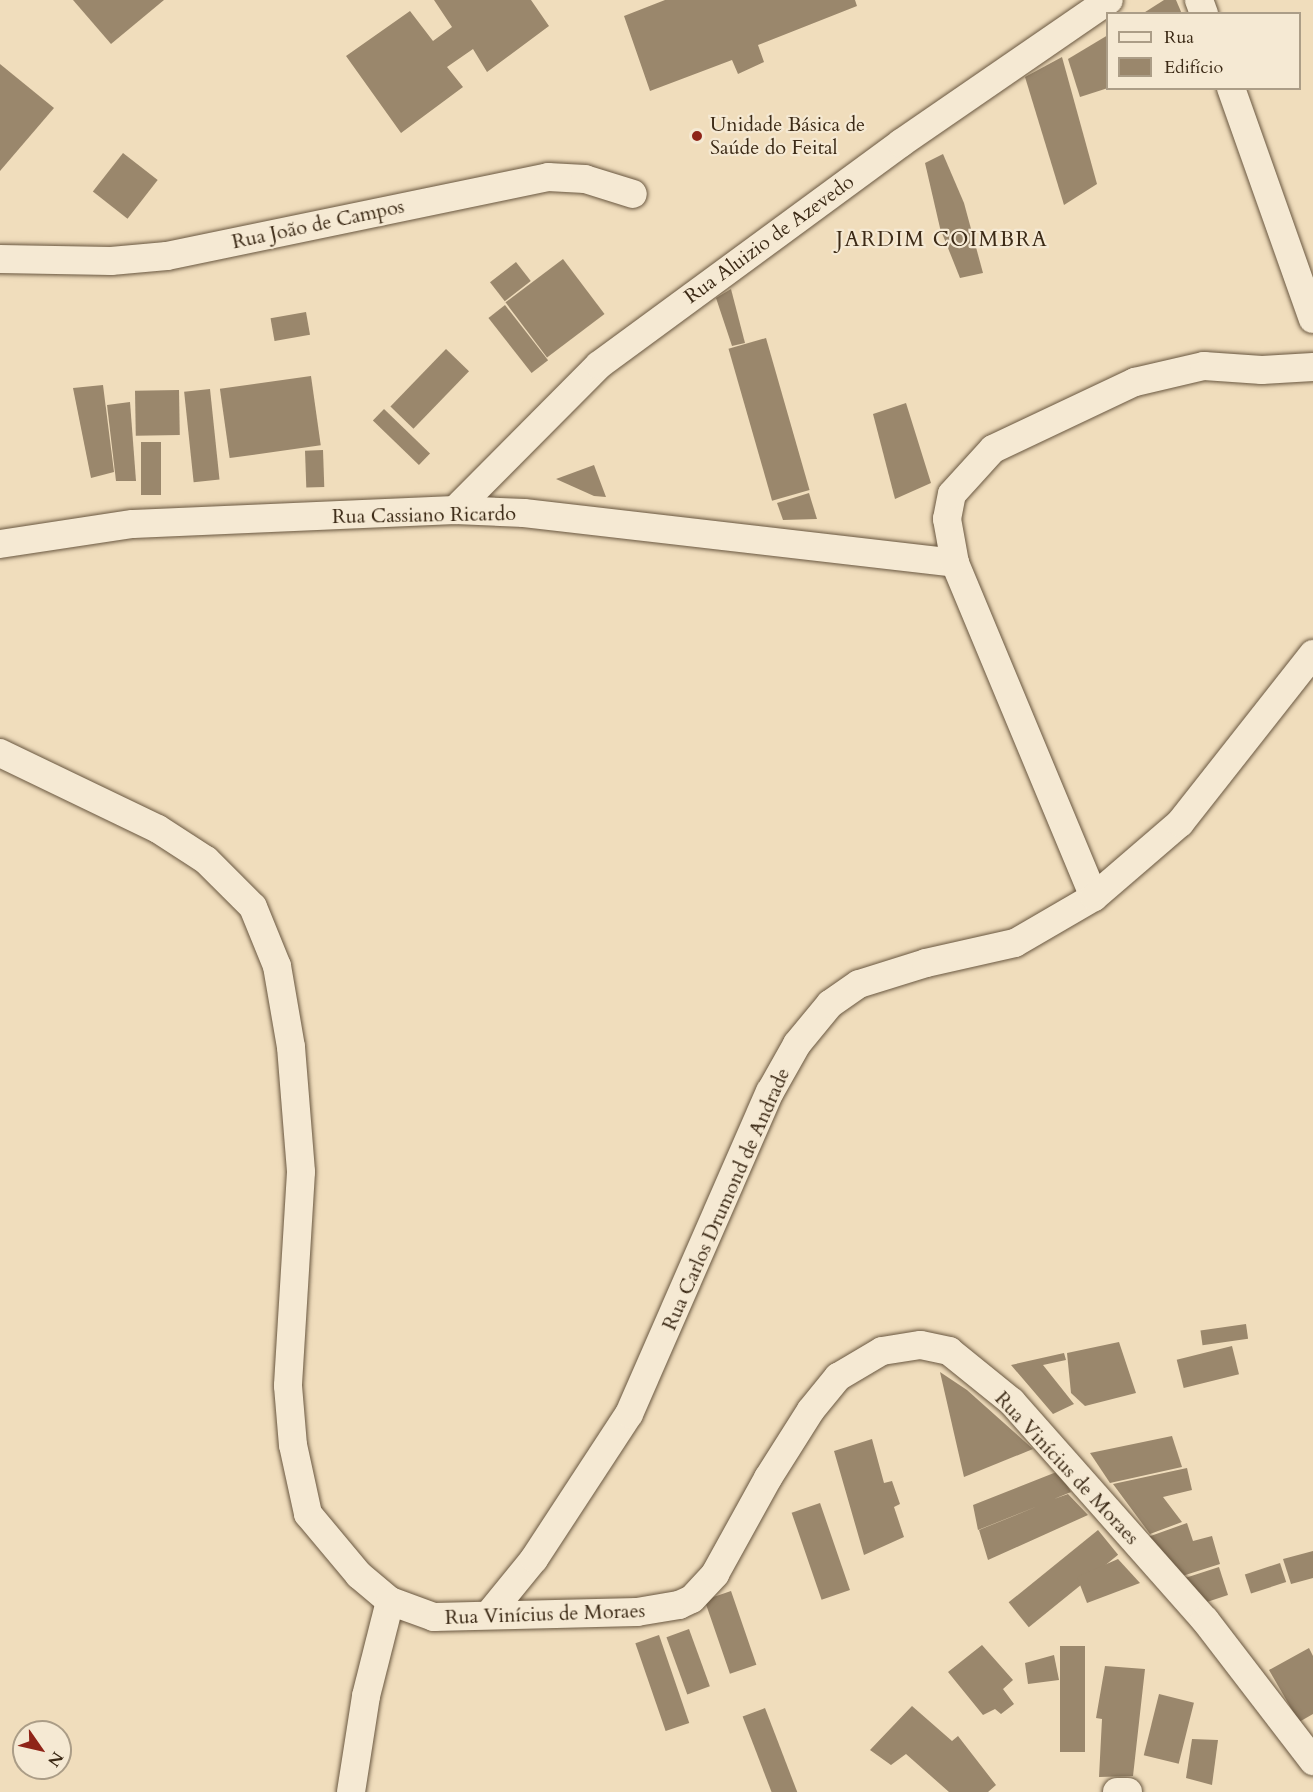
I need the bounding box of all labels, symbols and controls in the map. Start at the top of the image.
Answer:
legend [1106,12,1301,90]
text: Rua [1164,25,1194,50]
text: Edifício [1164,55,1223,80]
place label: Unidade Básica de Saúde do Feital [710,112,865,159]
marker: Unidade Básica de Saúde do Feital [688,127,706,145]
street label: Rua Aluizio de Azevedo [680,169,858,309]
street label: Rua João de Campos [230,194,406,254]
district label: JARDIM COIMBRA [836,227,1048,253]
street label: Rua Cassiano Ricardo [332,501,516,529]
street label: Rua Carlos Drumond de Andrade [657,1064,795,1334]
street label: Rua Vinícius de Moraes [990,1387,1144,1549]
street label: Rua Vinícius de Moraes [444,1599,646,1629]
north arrow [12,1720,72,1780]
text: N [42,1747,68,1771]

